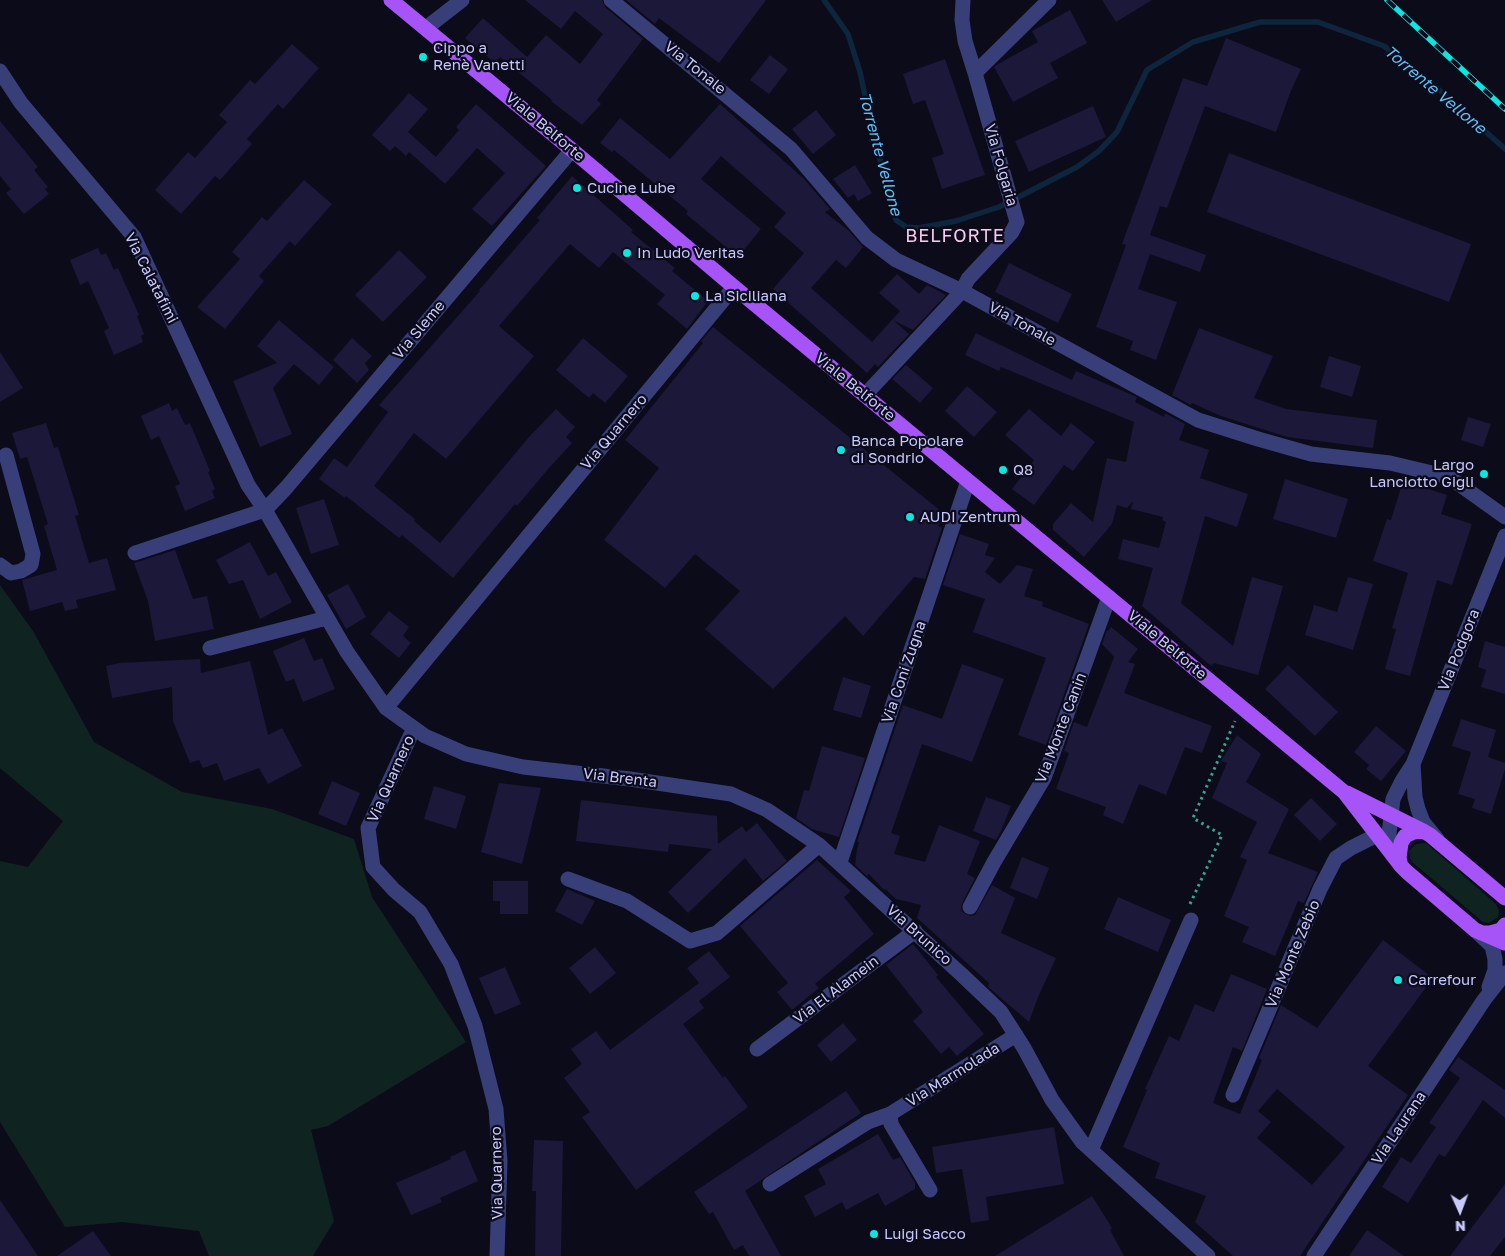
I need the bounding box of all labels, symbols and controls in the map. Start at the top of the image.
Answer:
street label: Via Tonale [660,38,730,98]
place label: Cippo a Renè Vanetti [433,39,525,74]
water label: Torrente Vellone [1380,42,1490,138]
marker: Cippo a Renè Vanetti [417,51,429,63]
street label: Viale Belforte [502,89,588,165]
water label: Torrente Vellone [854,90,906,218]
street label: Via Folgaria [981,122,1021,208]
place label: Cucine Lube [587,179,675,197]
marker: Cucine Lube [571,182,583,194]
district label: BELFORTE [904,225,1006,247]
street label: Via Calatafimi [120,230,182,326]
place label: In Ludo Veritas [637,244,744,262]
marker: In Ludo Veritas [621,247,633,259]
place label: La Siciliana [705,287,787,305]
marker: La Siciliana [689,290,701,302]
street label: Via Sleme [389,297,449,363]
street label: Via Tonale [985,298,1059,350]
street label: Viale Belforte [811,349,899,425]
street label: Via Quarnero [577,390,651,474]
place label: Banca Popolare di Sondrio [851,432,964,467]
marker: Banca Popolare di Sondrio [835,444,847,456]
place label: Largo Lanciotto Gigli [1369,456,1474,491]
place label: Q8 [1013,461,1033,479]
marker: Q8 [997,464,1009,476]
marker: Largo Lanciotto Gigli [1478,468,1490,480]
place label: AUDI Zentrum [920,508,1020,526]
marker: AUDI Zentrum [904,511,916,523]
street label: Via Podgora [1434,606,1484,694]
street label: Viale Belforte [1124,607,1210,683]
street label: Via Coni Zugna [878,618,930,726]
street label: Via Monte Canin [1032,670,1090,786]
street label: Via Quarnero [364,733,418,825]
street label: Via Brenta [582,765,658,791]
street label: Via Monte Zebio [1262,897,1324,1011]
street label: Via Brunico [883,901,955,969]
street label: Via El Alamein [790,952,882,1028]
place label: Carrefour [1408,971,1476,989]
marker: Carrefour [1392,974,1404,986]
street label: Via Marmolada [903,1039,1003,1111]
street label: Via Laurana [1368,1088,1430,1168]
street label: Via Quarnero [487,1126,507,1220]
north arrow [1435,1186,1485,1236]
text: N [1455,1218,1466,1235]
place label: Luigi Sacco [884,1225,966,1243]
marker: Luigi Sacco [868,1228,880,1240]

